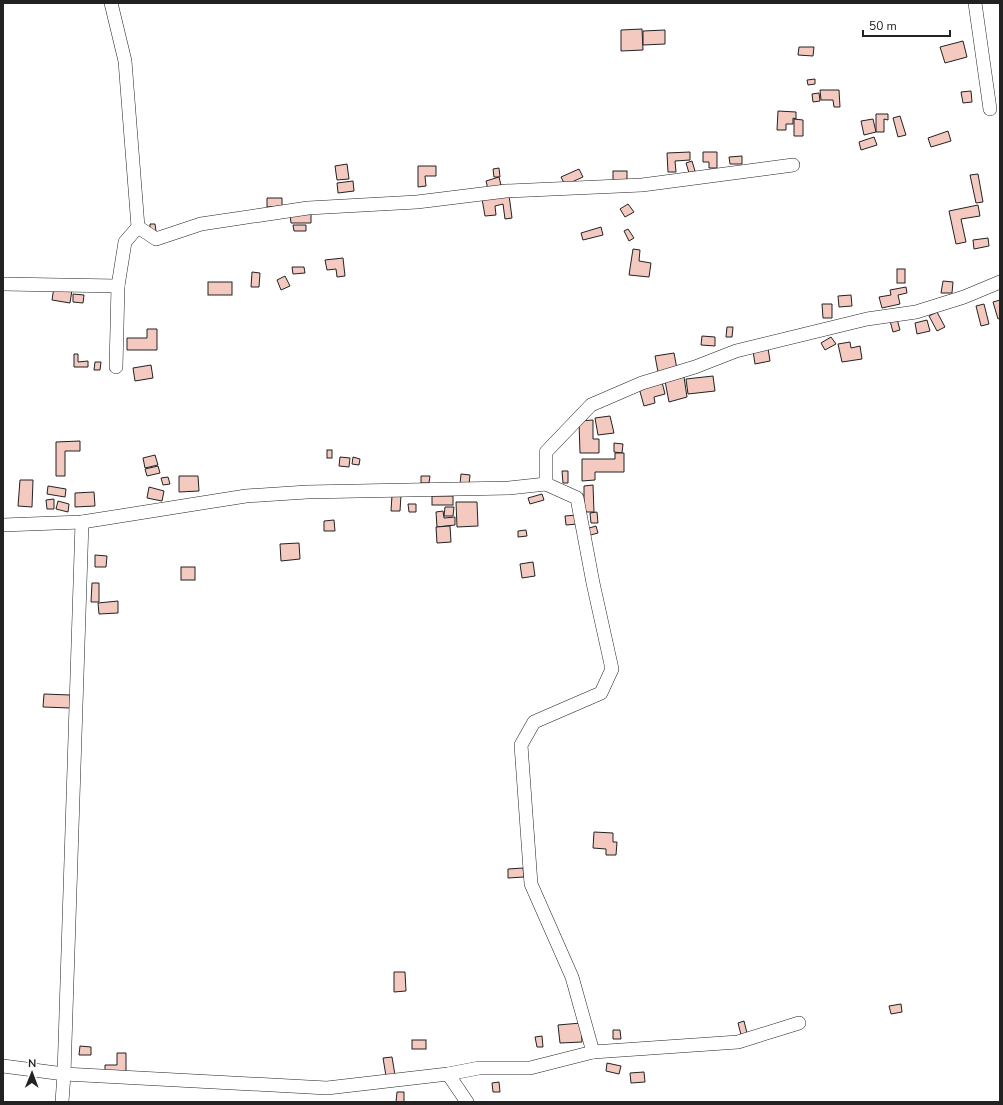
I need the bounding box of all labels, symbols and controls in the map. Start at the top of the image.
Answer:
scale bar [863,12,950,38]
text: 50 m [869,18,897,34]
north arrow [12,1053,52,1093]
text: N [28,1056,36,1071]

